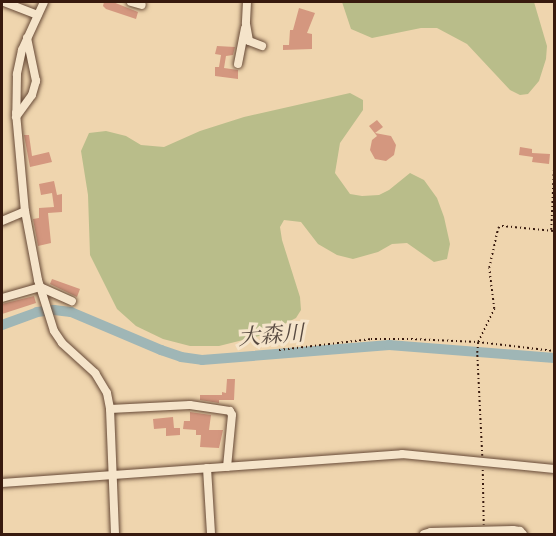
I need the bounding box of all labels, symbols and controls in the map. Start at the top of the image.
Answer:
water label: 大森川 [237,320,305,350]

